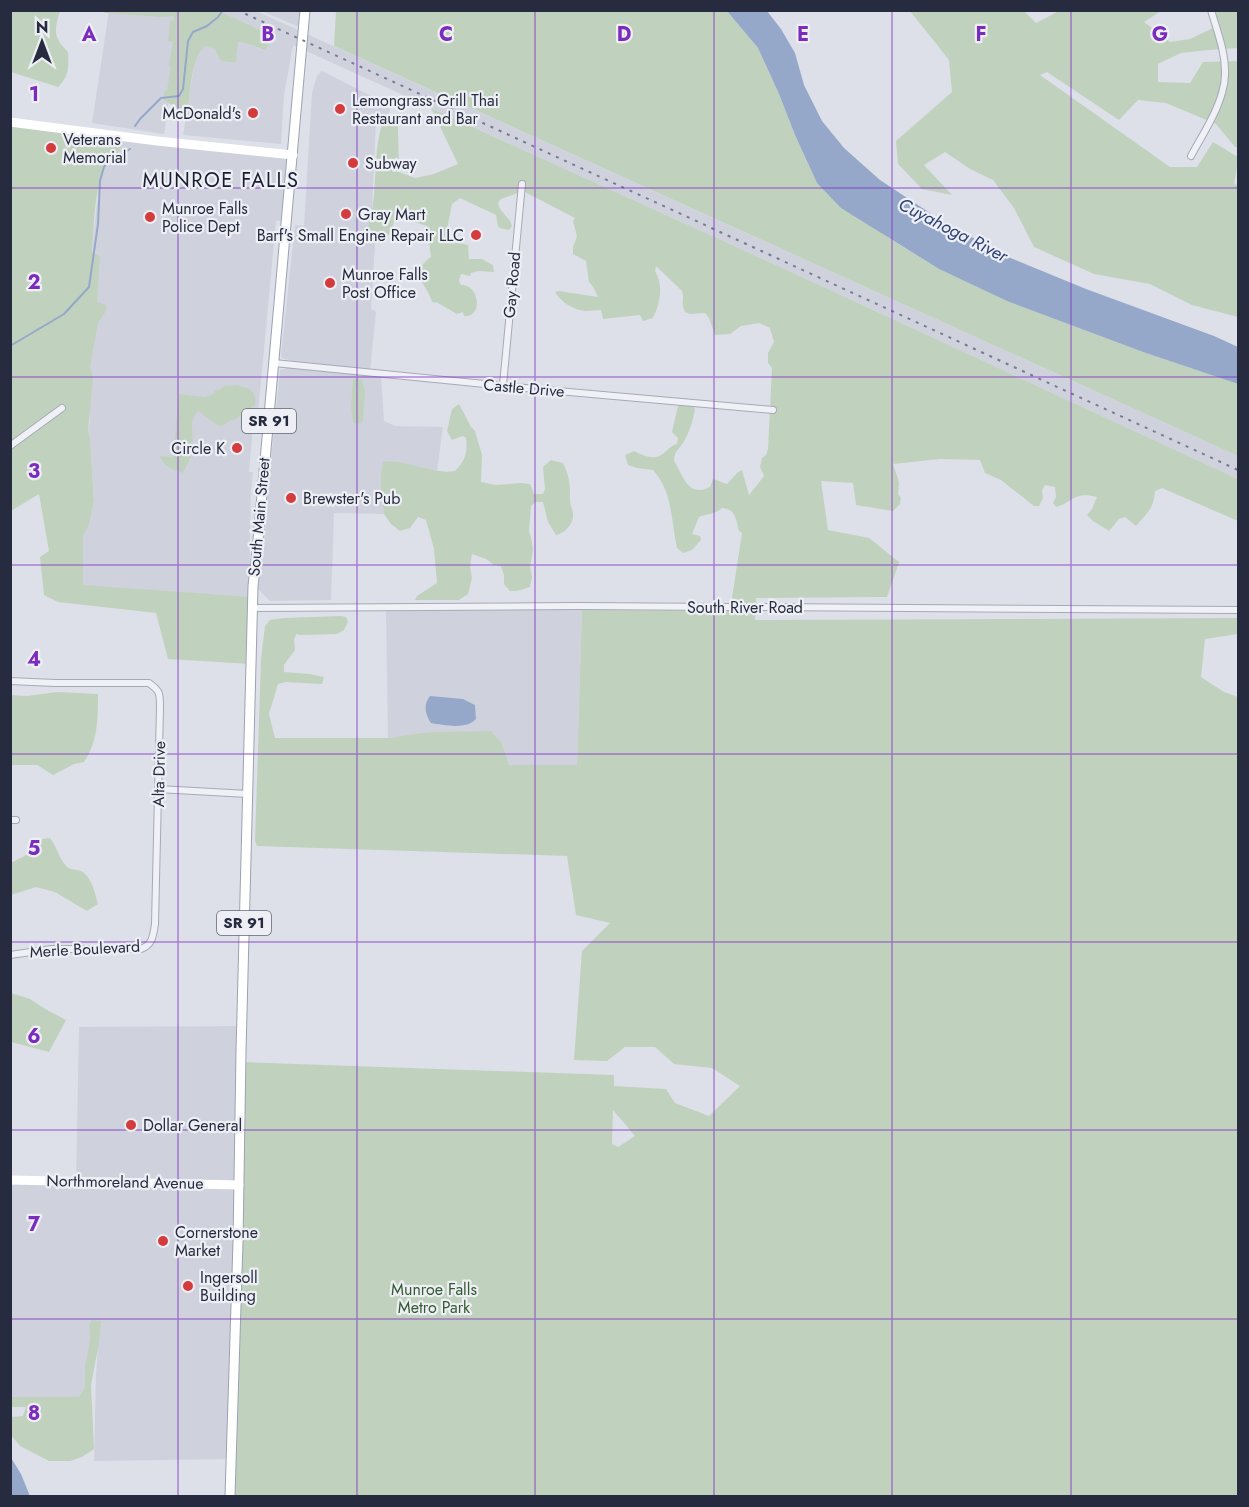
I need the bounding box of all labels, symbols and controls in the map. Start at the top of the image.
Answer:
north arrow [12,12,72,72]
text: N [36,16,48,39]
text: A [81,20,97,49]
text: B [261,20,275,49]
text: C [439,20,453,49]
text: D [617,20,631,49]
text: E [797,20,809,49]
text: F [975,20,987,49]
text: G [1152,20,1168,49]
text: 1 [29,80,39,109]
place label: Lemongrass Grill Thai Restaurant and Bar [352,89,499,130]
place label: McDonald's [162,102,241,125]
marker: Lemongrass Grill Thai Restaurant and Bar [333,102,347,116]
marker: McDonald's [246,106,260,120]
place label: Veterans Memorial [63,128,126,169]
marker: Veterans Memorial [44,141,58,155]
place label: Subway [365,152,418,175]
marker: Subway [346,156,360,170]
district label: MUNROE FALLS [143,166,299,195]
water label: Cuyahoga River [894,191,1013,269]
place label: Munroe Falls Police Dept [162,197,248,238]
place label: Gray Mart [358,203,425,226]
marker: Gray Mart [339,207,353,221]
marker: Munroe Falls Police Dept [143,210,157,224]
place label: Barf's Small Engine Repair LLC [257,224,464,247]
marker: Barf's Small Engine Repair LLC [469,228,483,242]
street label: Gay Road [498,251,526,319]
place label: Munroe Falls Post Office [342,263,428,304]
text: 2 [27,268,41,297]
marker: Munroe Falls Post Office [323,276,337,290]
street label: Castle Drive [483,373,565,403]
road number: SR 91 [242,409,296,433]
place label: Circle K [171,437,225,460]
marker: Circle K [230,441,244,455]
street label: South Main Street [242,456,276,577]
text: 3 [28,457,40,486]
place label: Brewster's Pub [303,487,400,510]
marker: Brewster's Pub [284,491,298,505]
street label: South River Road [687,596,803,619]
text: 4 [27,645,41,674]
street label: Alta Drive [147,741,171,807]
text: 5 [28,834,41,863]
road number: SR 91 [217,911,271,935]
street label: Merle Boulevard [29,935,141,963]
text: 6 [27,1022,41,1051]
place label: Dollar General [143,1114,242,1137]
marker: Dollar General [124,1118,138,1132]
street label: Northmoreland Avenue [46,1169,204,1195]
text: 7 [28,1210,41,1239]
place label: Cornerstone Market [175,1221,258,1262]
marker: Cornerstone Market [156,1234,170,1248]
place label: Ingersoll Building [200,1266,258,1307]
park label: Munroe Falls Metro Park [391,1278,477,1319]
marker: Ingersoll Building [181,1279,195,1293]
text: 8 [28,1399,40,1428]

